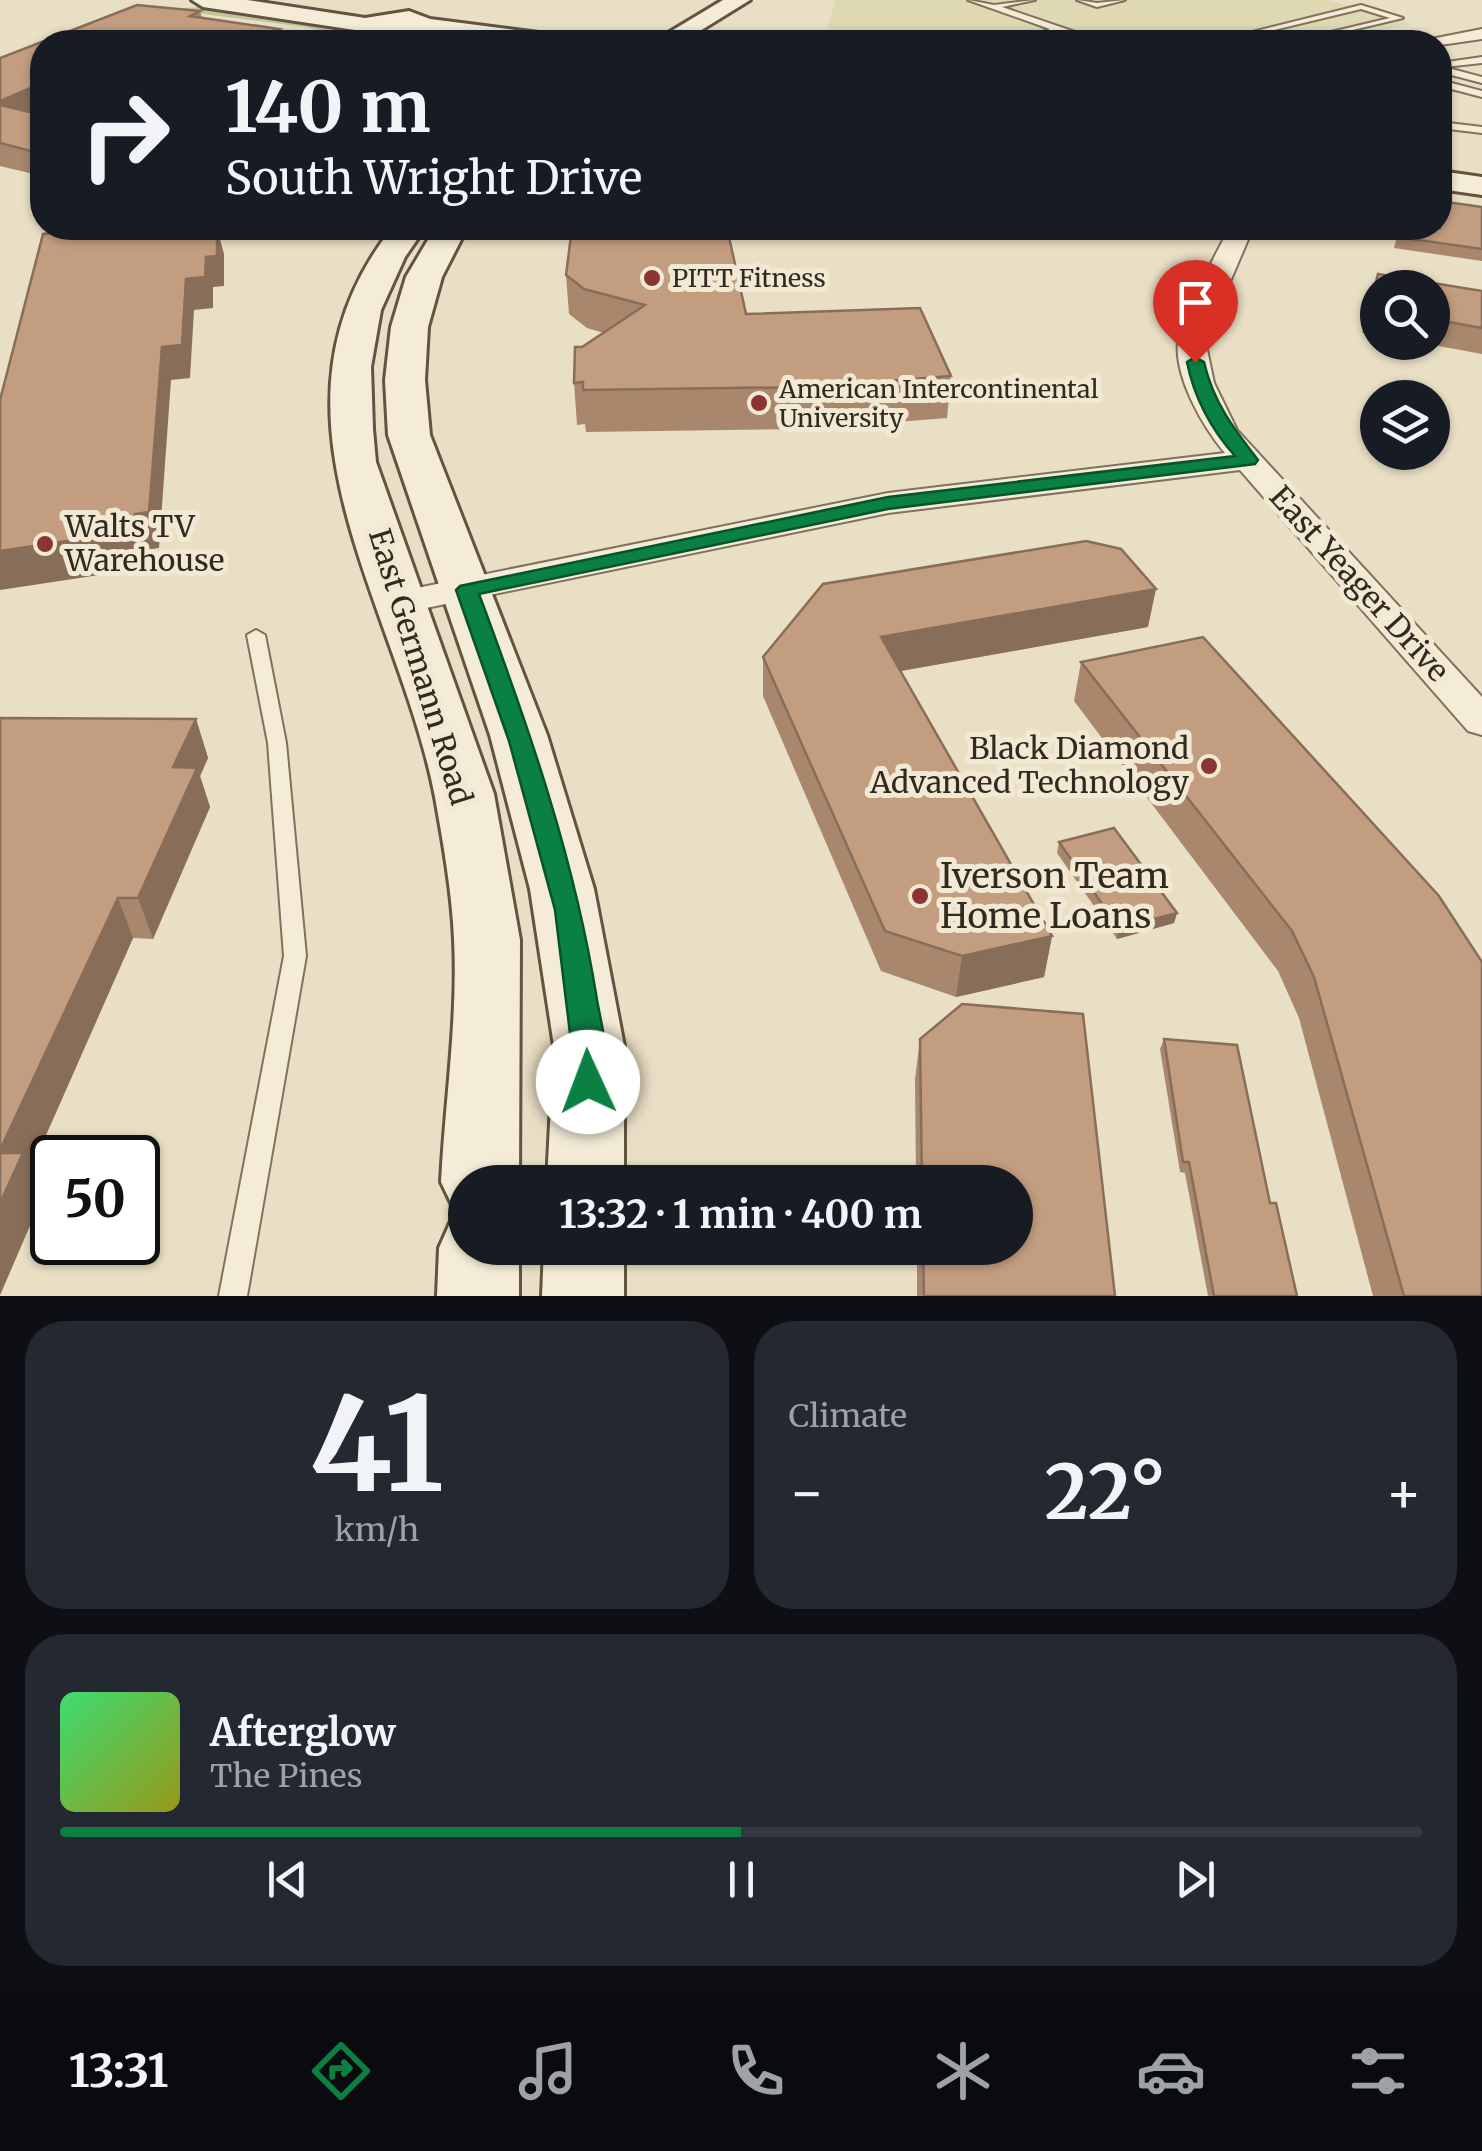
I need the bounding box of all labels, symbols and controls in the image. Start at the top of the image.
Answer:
text: 140 m [225,63,431,151]
icon: right [60,70,190,200]
text: South Wright Drive [225,150,642,206]
pin [1153,260,1238,363]
place label: PITT Fitness [672,262,826,294]
marker: PITT Fitness [641,267,663,289]
map controls [1360,270,1450,470]
button: search [1360,270,1450,360]
icon: arrive [1168,275,1223,330]
place label: American Intercontinental University [778,373,1099,434]
button: layers [1360,380,1450,470]
marker: American Intercontinental University [748,392,770,414]
street label: East Yeager Drive [1262,478,1458,689]
place label: Walts TV Warehouse [64,507,224,579]
street label: East Germann Road [361,524,481,809]
marker: Walts TV Warehouse [34,533,56,555]
place label: Black Diamond Advanced Technology [869,729,1190,801]
marker: Black Diamond Advanced Technology [1198,755,1220,777]
place label: Iverson Team Home Loans [940,854,1169,938]
marker: Iverson Team Home Loans [909,885,931,907]
position arrow [536,1030,640,1134]
speed limit sign: 50 [30,1135,160,1265]
text: 13:32 · 1 min · 400 m [559,1191,922,1238]
text: 41 [309,1363,444,1526]
text: Climate [789,1396,907,1436]
text: 22° [1044,1445,1166,1539]
text: − [789,1458,825,1527]
text: + [1385,1458,1422,1527]
text: km/h [334,1510,419,1550]
text: Afterglow [210,1709,396,1756]
text: The Pines [210,1756,362,1796]
icon: previous [260,1852,315,1907]
icon: pause [714,1852,769,1907]
icon: next [1168,1852,1223,1907]
icon: directions [306,2036,376,2106]
icon: music [513,2036,583,2106]
icon: phone [721,2036,791,2106]
icon: climate [928,2036,998,2106]
icon: car [1136,2036,1206,2106]
icon: filters [1343,2036,1413,2106]
text: 13:31 [69,2043,168,2099]

